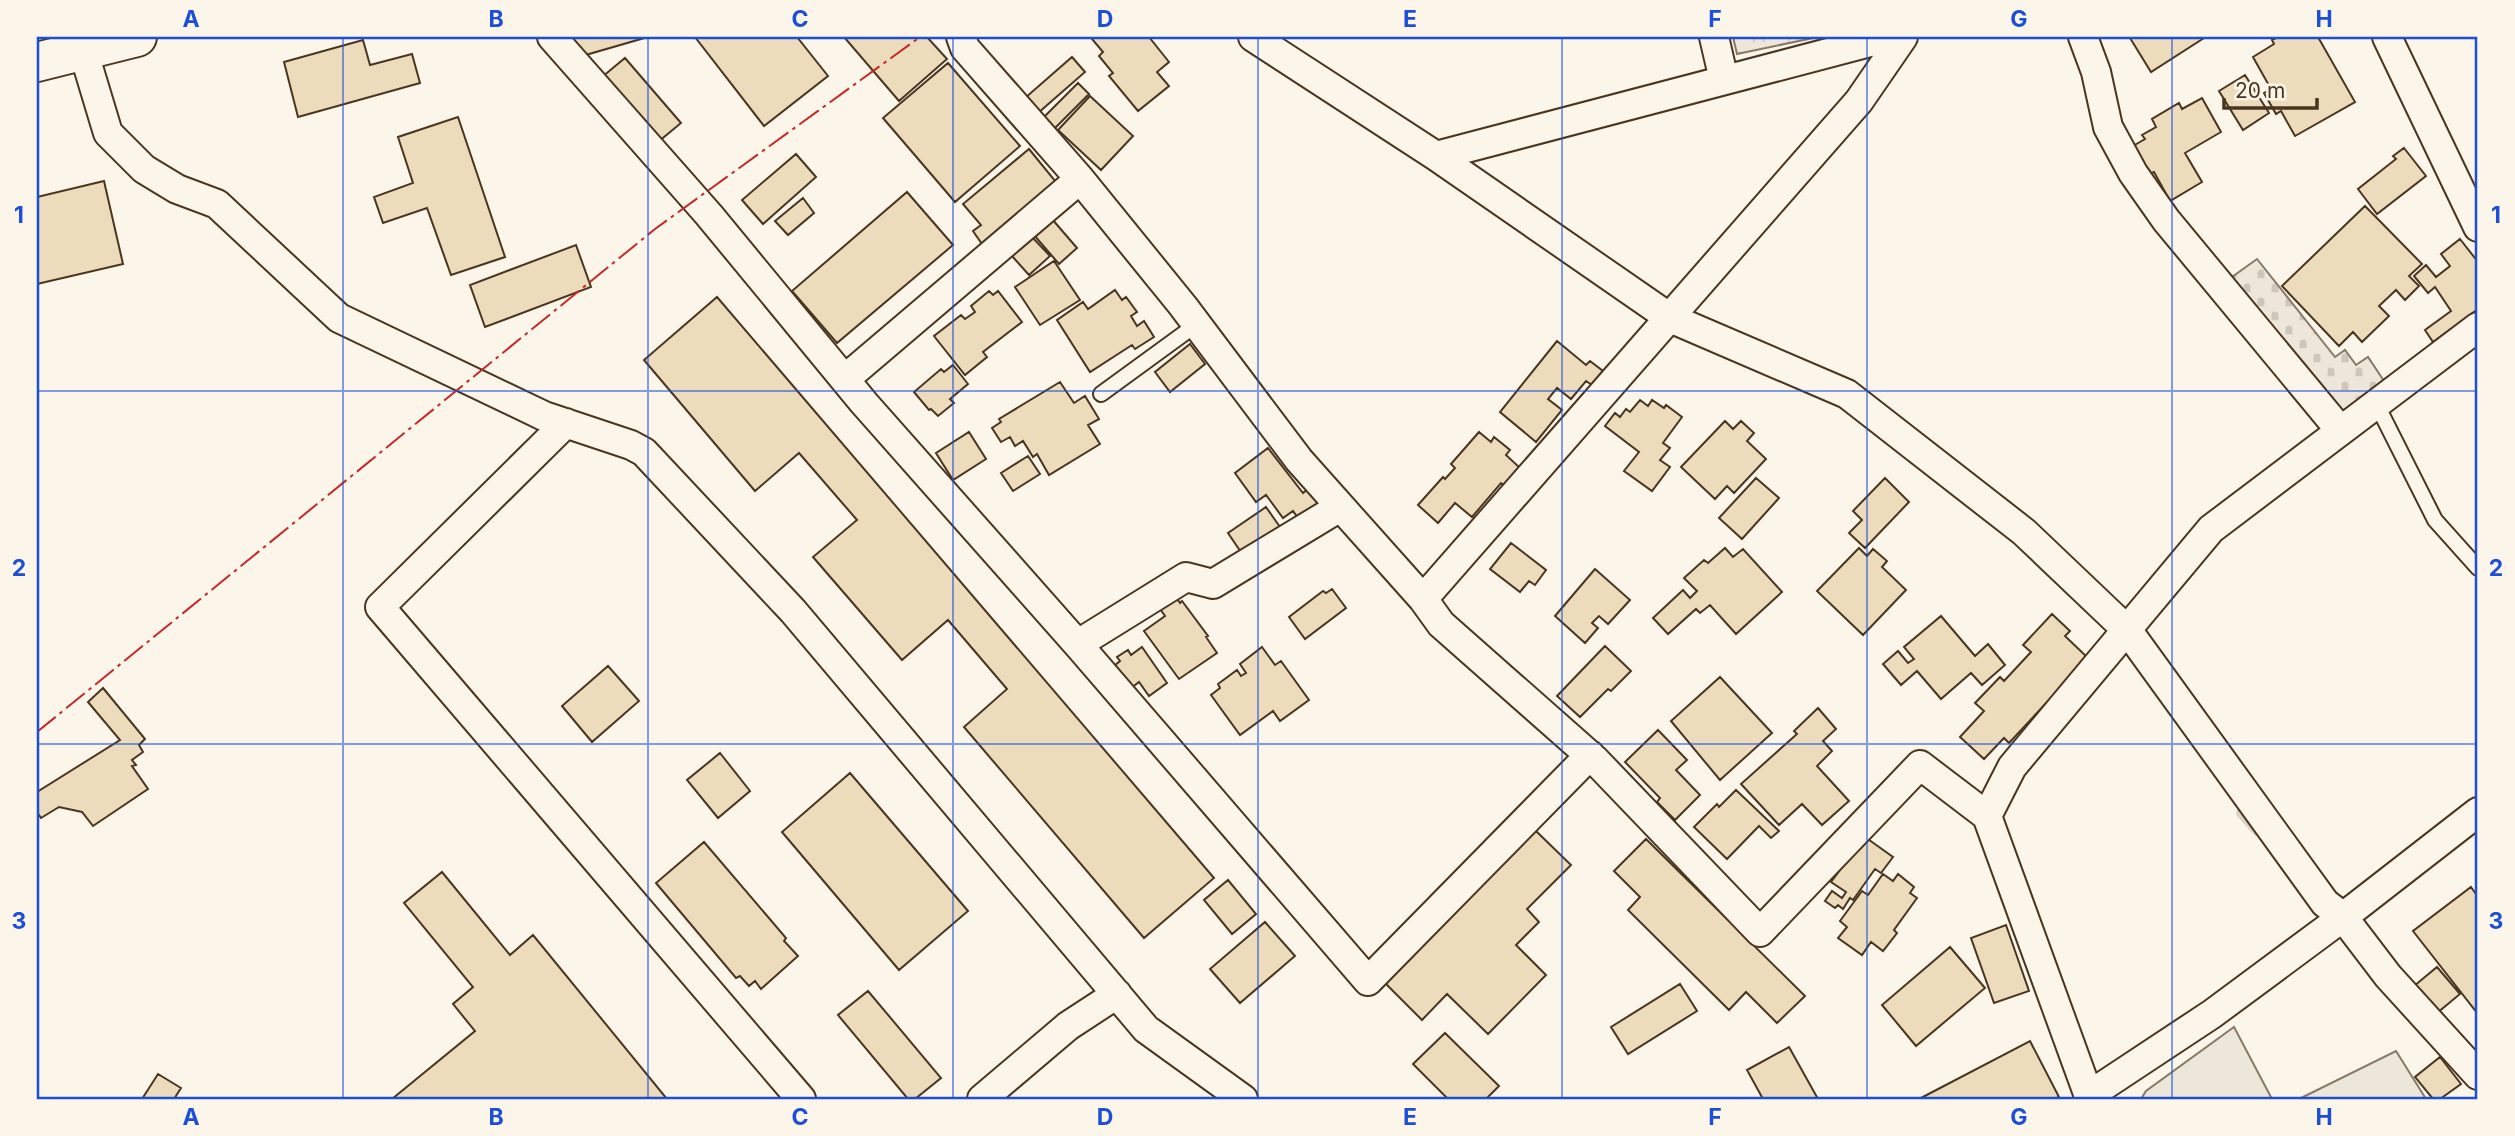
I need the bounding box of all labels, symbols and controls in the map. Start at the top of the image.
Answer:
text: A [182,5,200,33]
text: B [488,5,504,33]
text: C [791,5,809,33]
text: D [1097,5,1113,33]
text: E [1403,5,1417,33]
text: F [1708,5,1722,33]
text: G [2010,5,2028,33]
text: H [2315,5,2333,33]
scale bar [2224,66,2317,110]
text: 20 m [2235,78,2285,103]
text: 1 [14,201,24,229]
text: 1 [2491,201,2501,229]
text: 2 [12,554,26,582]
text: 2 [2489,554,2503,582]
text: 3 [12,907,26,935]
text: 3 [2489,907,2503,935]
text: A [182,1103,200,1131]
text: B [488,1103,504,1131]
text: C [791,1103,809,1131]
text: D [1097,1103,1113,1131]
text: E [1403,1103,1417,1131]
text: F [1708,1103,1722,1131]
text: G [2010,1103,2028,1131]
text: H [2315,1103,2333,1131]

